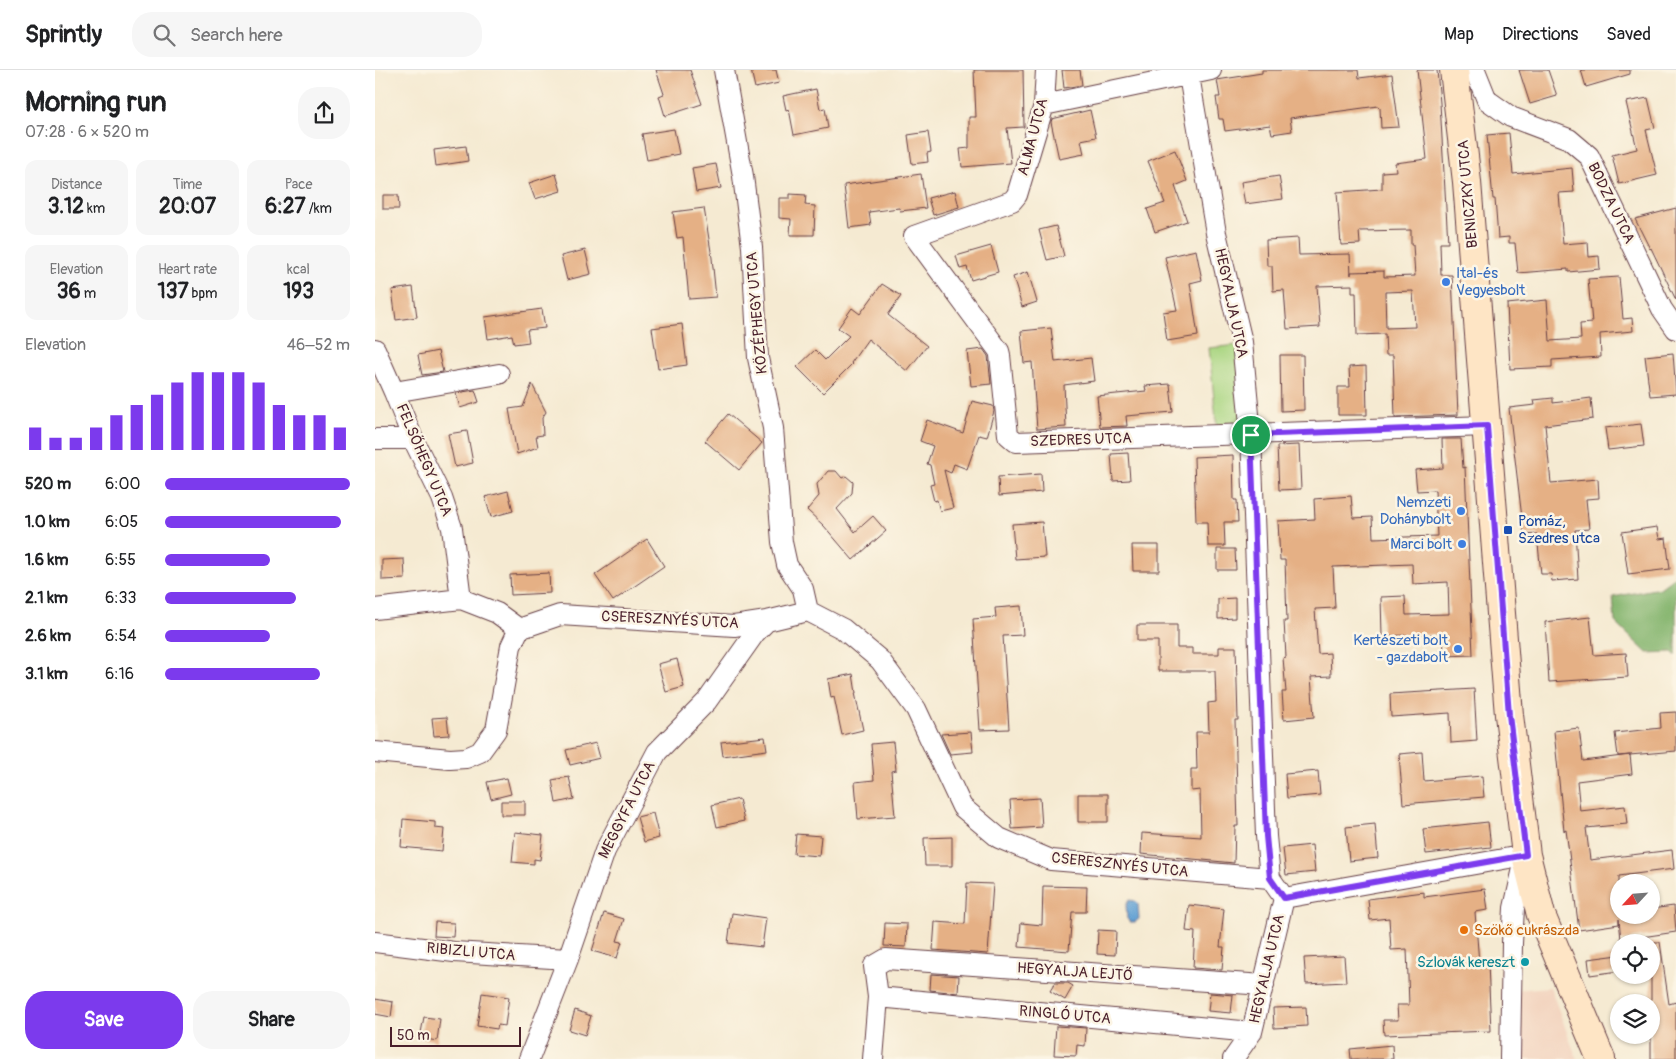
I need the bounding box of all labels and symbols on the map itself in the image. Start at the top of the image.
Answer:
street label: ALMA UTCA [1014,96,1052,178]
street label: BENICZKY UTCA [1454,139,1482,249]
street label: BODZA UTCA [1583,159,1639,247]
street label: HEGYALJA UTCA [1210,246,1252,360]
street label: KÖZÉPHEGY UTCA [742,251,772,375]
place label: Ital-és Vegyesbolt [1456,264,1526,300]
marker: Ital-és Vegyesbolt [1440,276,1452,288]
street label: FELSŐHEGY UTCA [392,401,456,519]
pin [1230,414,1272,456]
street label: SZEDRES UTCA [1030,429,1133,451]
place label: Nemzeti Dohánybolt [1380,493,1452,529]
marker: Nemzeti Dohánybolt [1455,505,1467,517]
place label: Pomáz, Szedres utca [1518,512,1600,548]
marker: Pomáz, Szedres utca [1502,524,1514,536]
place label: Marci bolt [1390,535,1453,554]
marker: Marci bolt [1456,538,1468,550]
street label: CSERESZNYÉS UTCA [601,607,740,633]
place label: Kertészeti bolt - gazdabolt [1353,631,1449,667]
marker: Kertészeti bolt - gazdabolt [1452,643,1464,655]
street label: MEGGYFA UTCA [594,758,660,862]
street label: CSERESZNYÉS UTCA [1051,848,1190,882]
north arrow [1610,874,1660,924]
street label: HEGYALJA UTCA [1245,912,1289,1025]
place label: Szökő cukrászda [1474,921,1579,940]
marker: Szökő cukrászda [1458,924,1470,936]
street label: RIBIZLI UTCA [426,939,516,965]
place label: Szlovák kereszt [1417,953,1516,972]
marker: Szlovák kereszt [1519,956,1531,968]
street label: HEGYALJA LEJTŐ [1016,958,1134,986]
street label: RINGLÓ UTCA [1018,1002,1112,1028]
scale bar [390,1024,521,1047]

